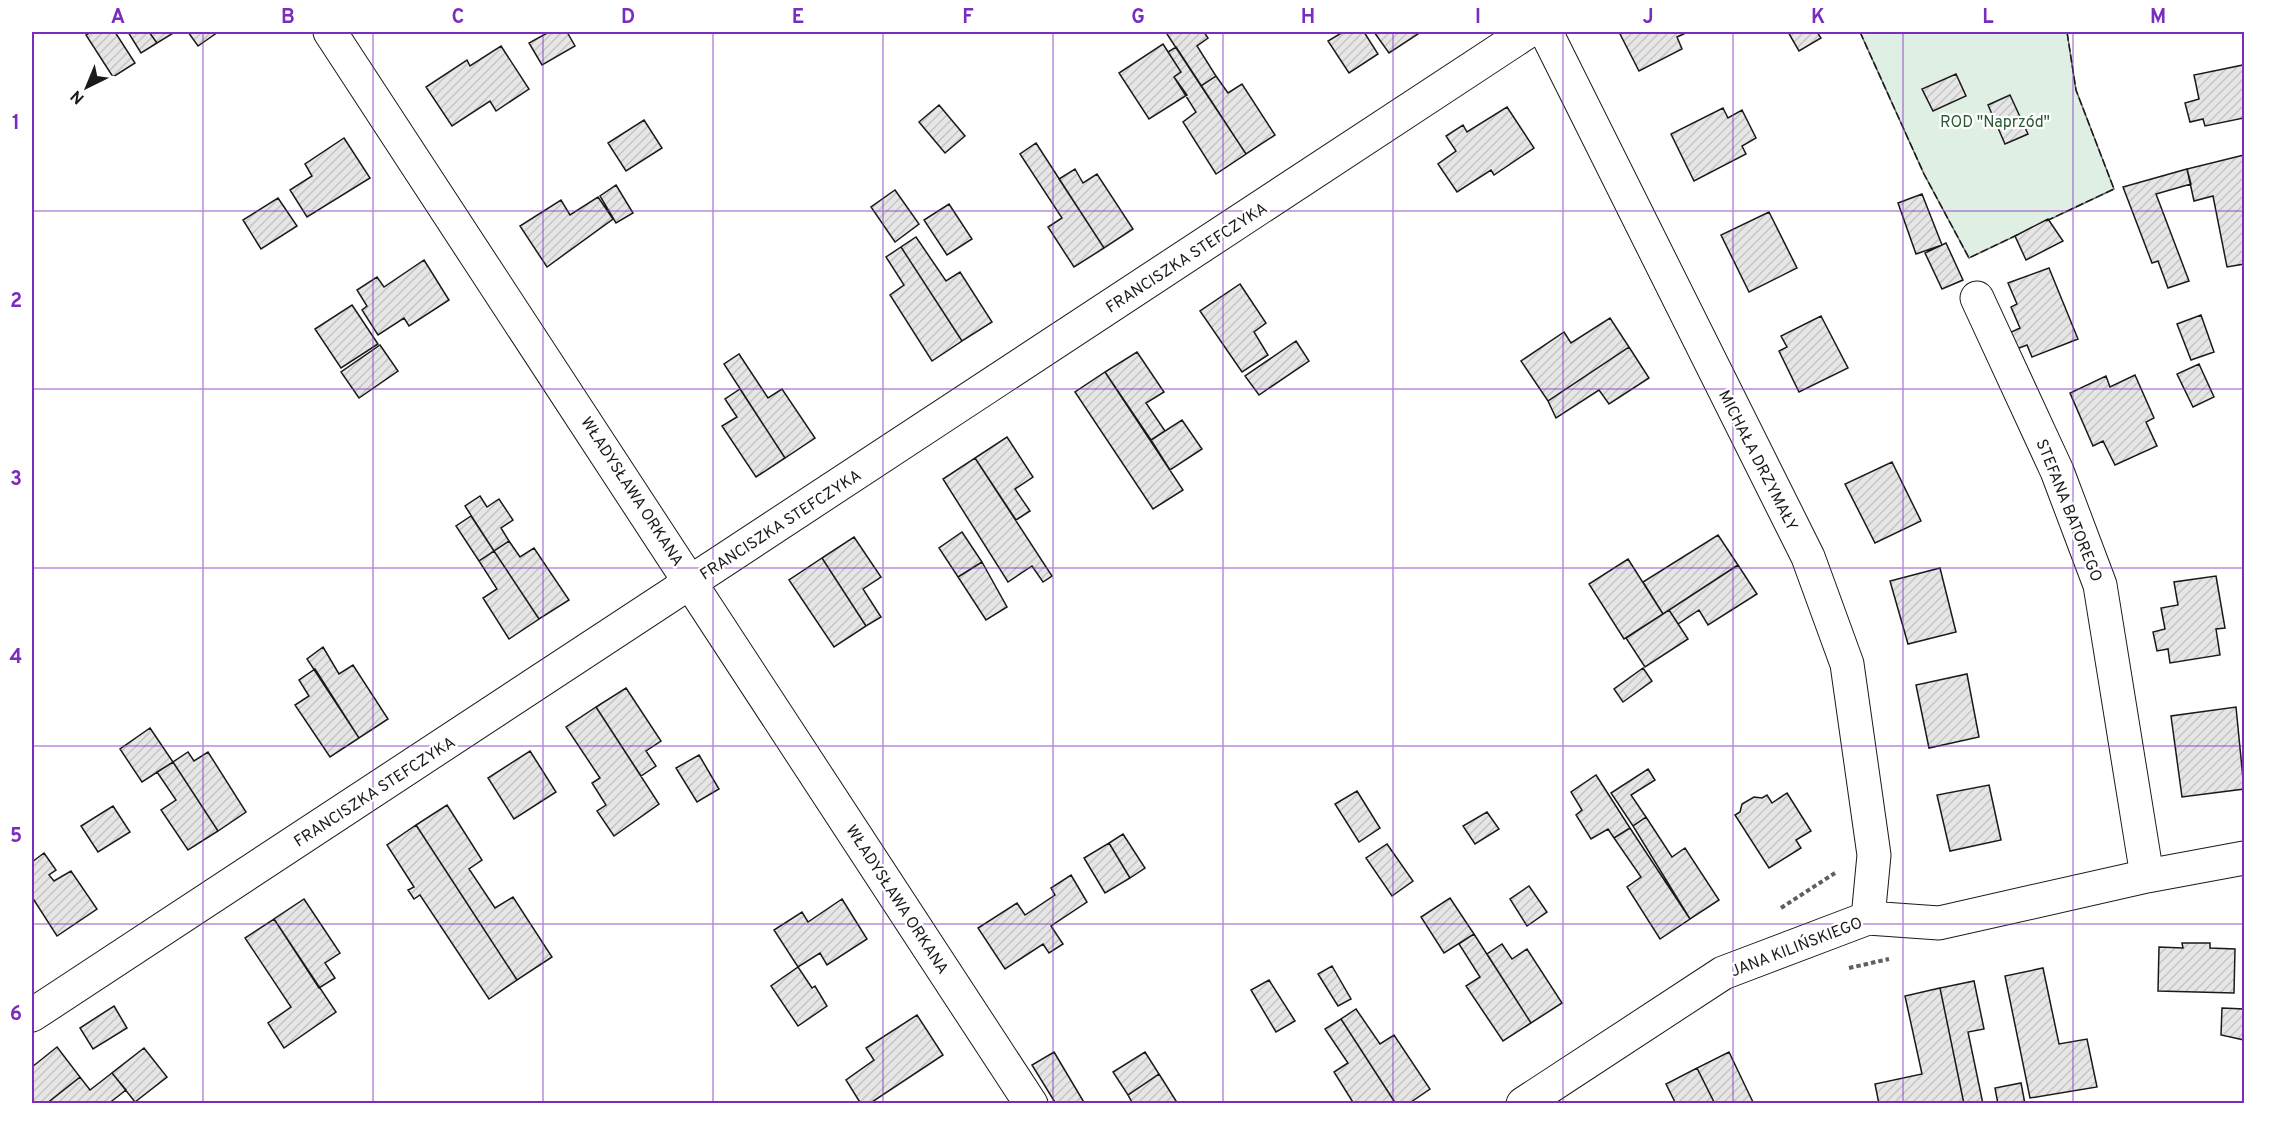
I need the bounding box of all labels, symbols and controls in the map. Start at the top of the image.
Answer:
text: A [111,5,125,31]
text: B [281,5,295,31]
text: C [452,5,464,31]
text: D [621,5,635,31]
text: E [792,5,804,31]
text: F [962,5,974,31]
text: G [1131,5,1145,31]
text: H [1301,5,1315,31]
text: I [1475,5,1481,31]
text: J [1642,5,1654,31]
text: K [1811,5,1825,31]
text: L [1982,5,1994,31]
text: M [2150,5,2166,31]
north arrow [57,57,117,117]
text: N [67,85,89,108]
text: 1 [12,111,20,137]
park label: ROD "Naprzód" [1940,113,2050,133]
street label: FRANCISZKA STEFCZYKA [1103,199,1272,318]
text: 2 [10,289,22,315]
street label: MICHAŁA DRZYMAŁY [1713,387,1801,535]
street label: WŁADYSŁAWA ORKANA [576,414,687,571]
street label: STEFANA BATOREGO [2030,437,2106,585]
street label: FRANCISZKA STEFCZYKA [697,466,866,585]
text: 3 [10,467,22,493]
text: 4 [10,645,22,671]
street label: FRANCISZKA STEFCZYKA [291,733,460,852]
street label: WŁADYSŁAWA ORKANA [841,822,952,979]
text: 5 [10,824,22,850]
street label: JANA KILIŃSKIEGO [1727,912,1866,982]
text: 6 [10,1002,22,1028]

